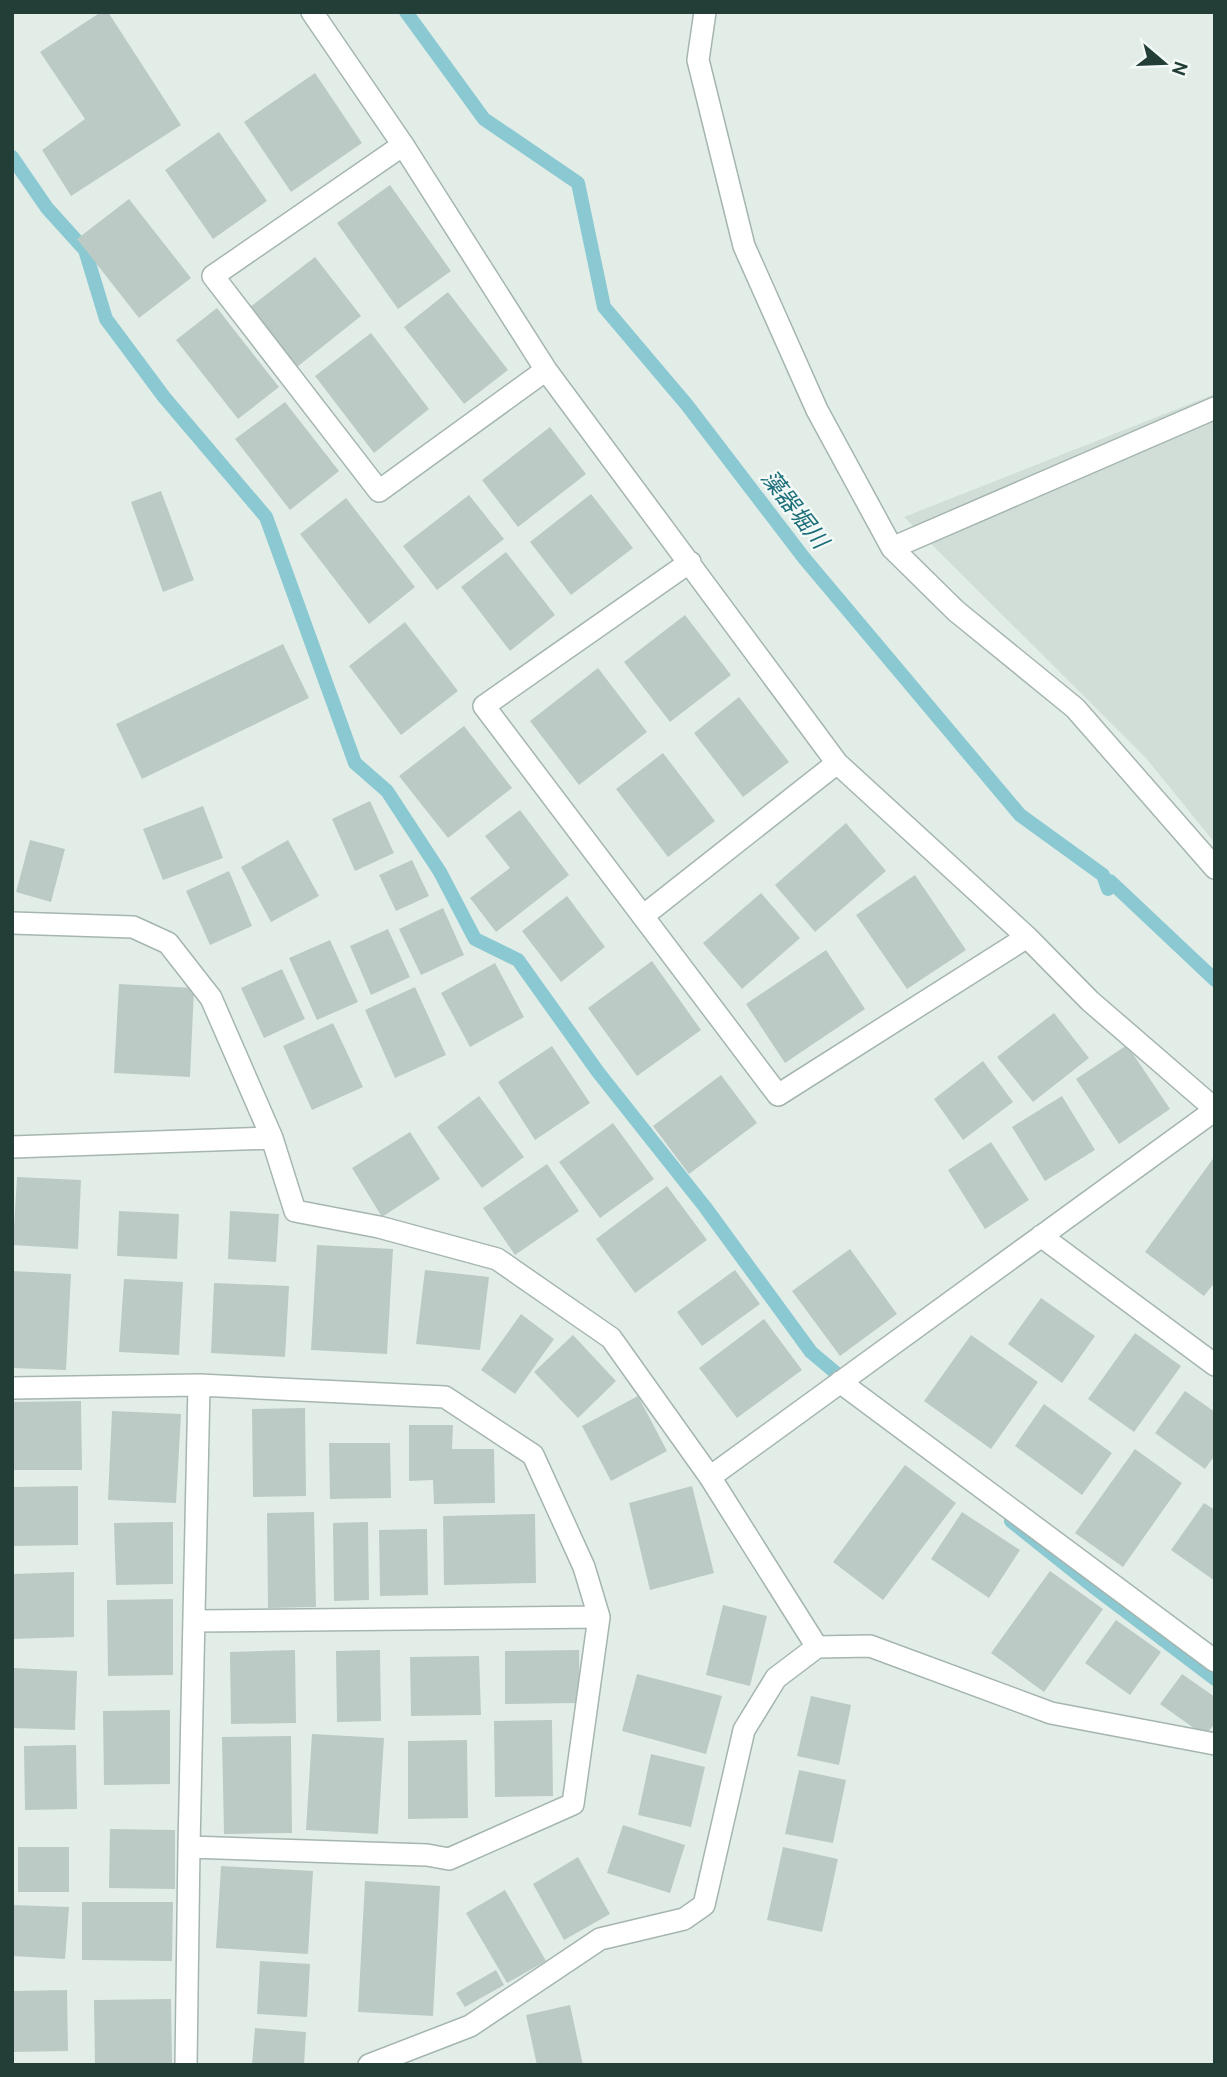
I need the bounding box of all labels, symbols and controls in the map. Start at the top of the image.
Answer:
north arrow [1129,28,1199,98]
text: N [1167,58,1193,78]
water label: 藻器堀川 [756,464,836,556]

